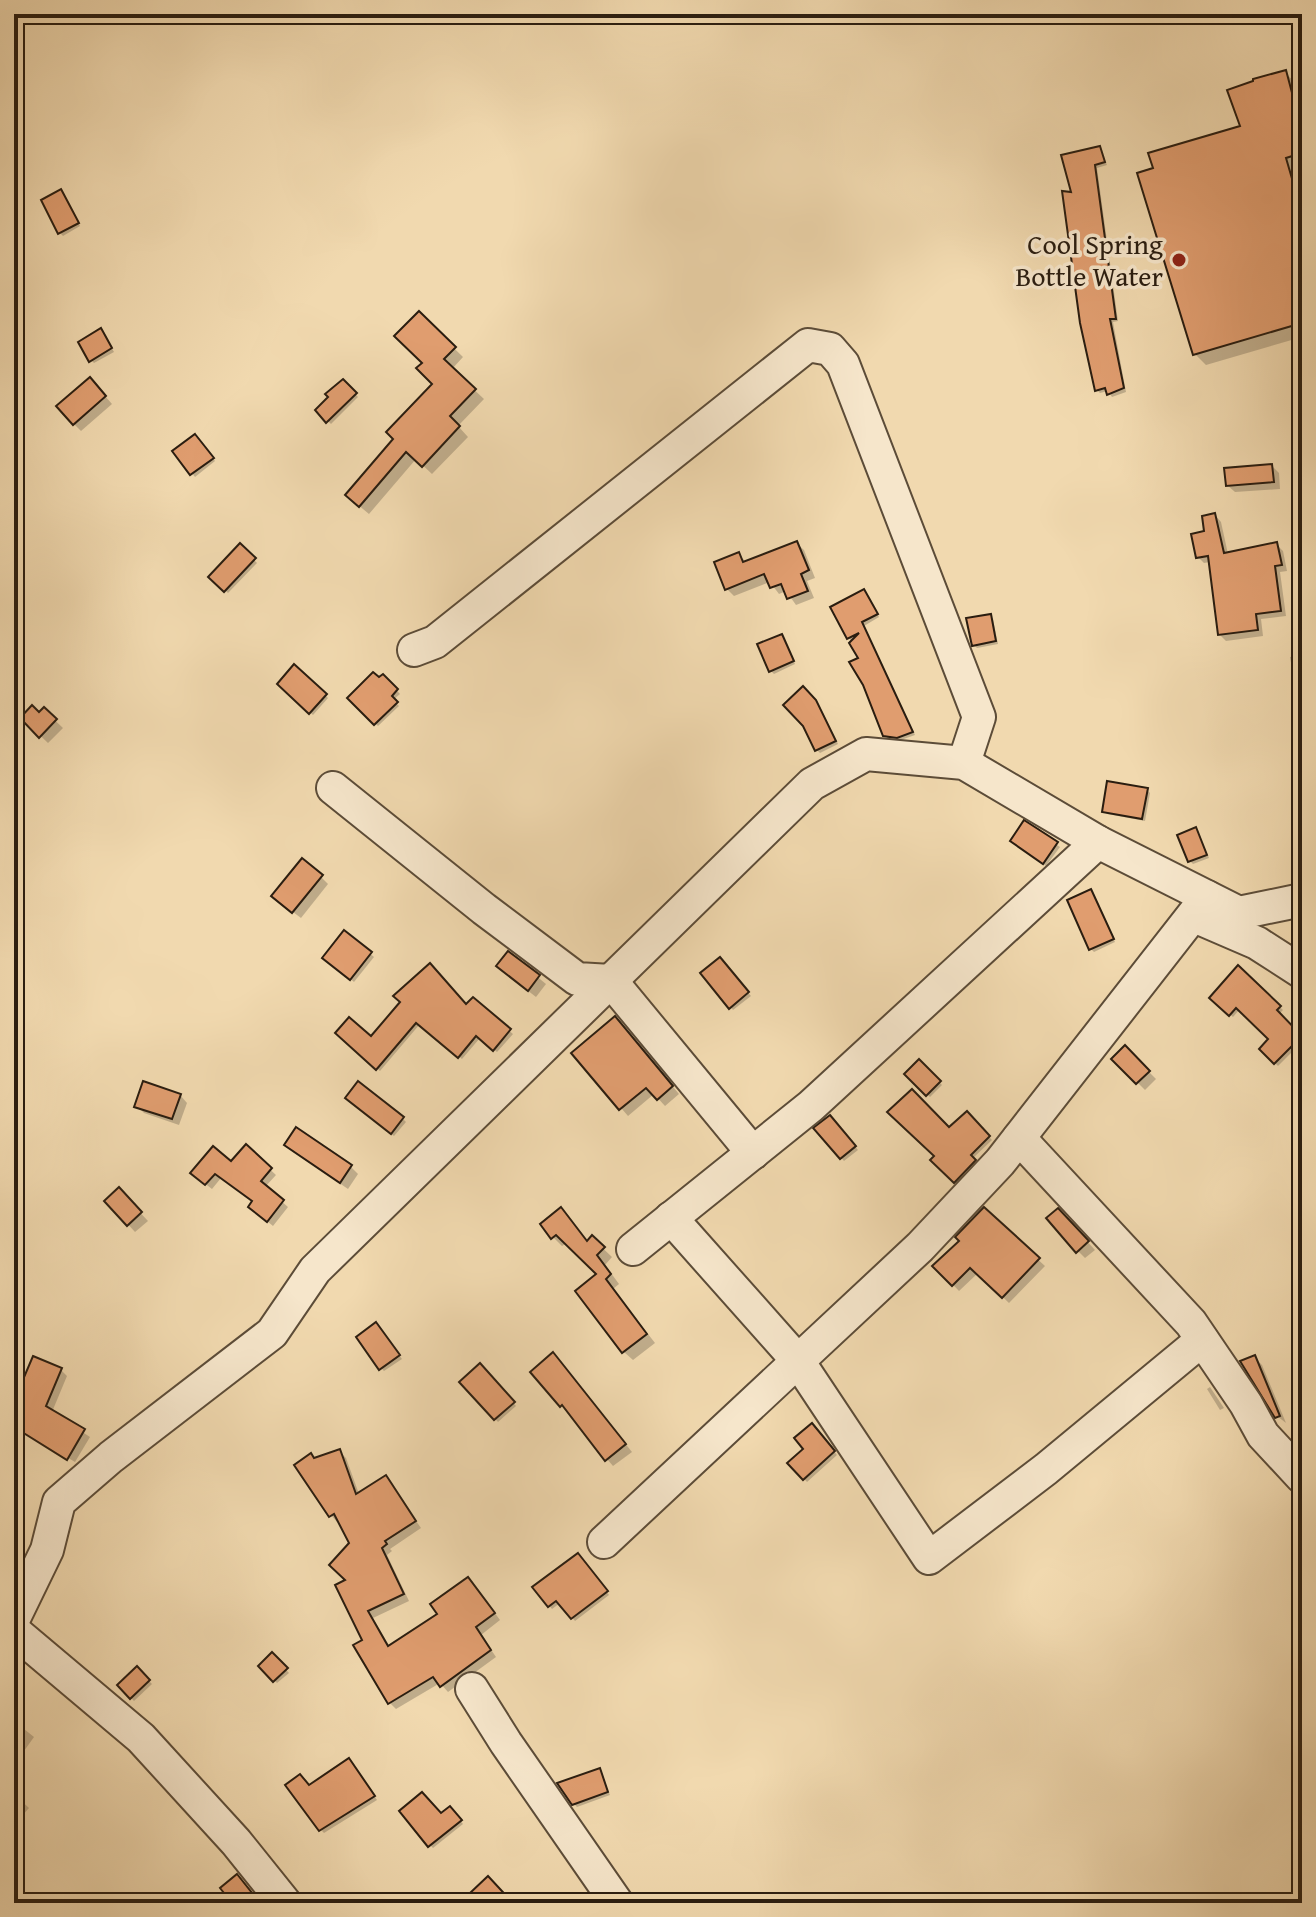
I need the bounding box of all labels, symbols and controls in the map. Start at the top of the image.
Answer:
place label: Cool Spring Bottle Water [1015,223,1163,296]
marker: Cool Spring Bottle Water [1170,251,1188,269]

